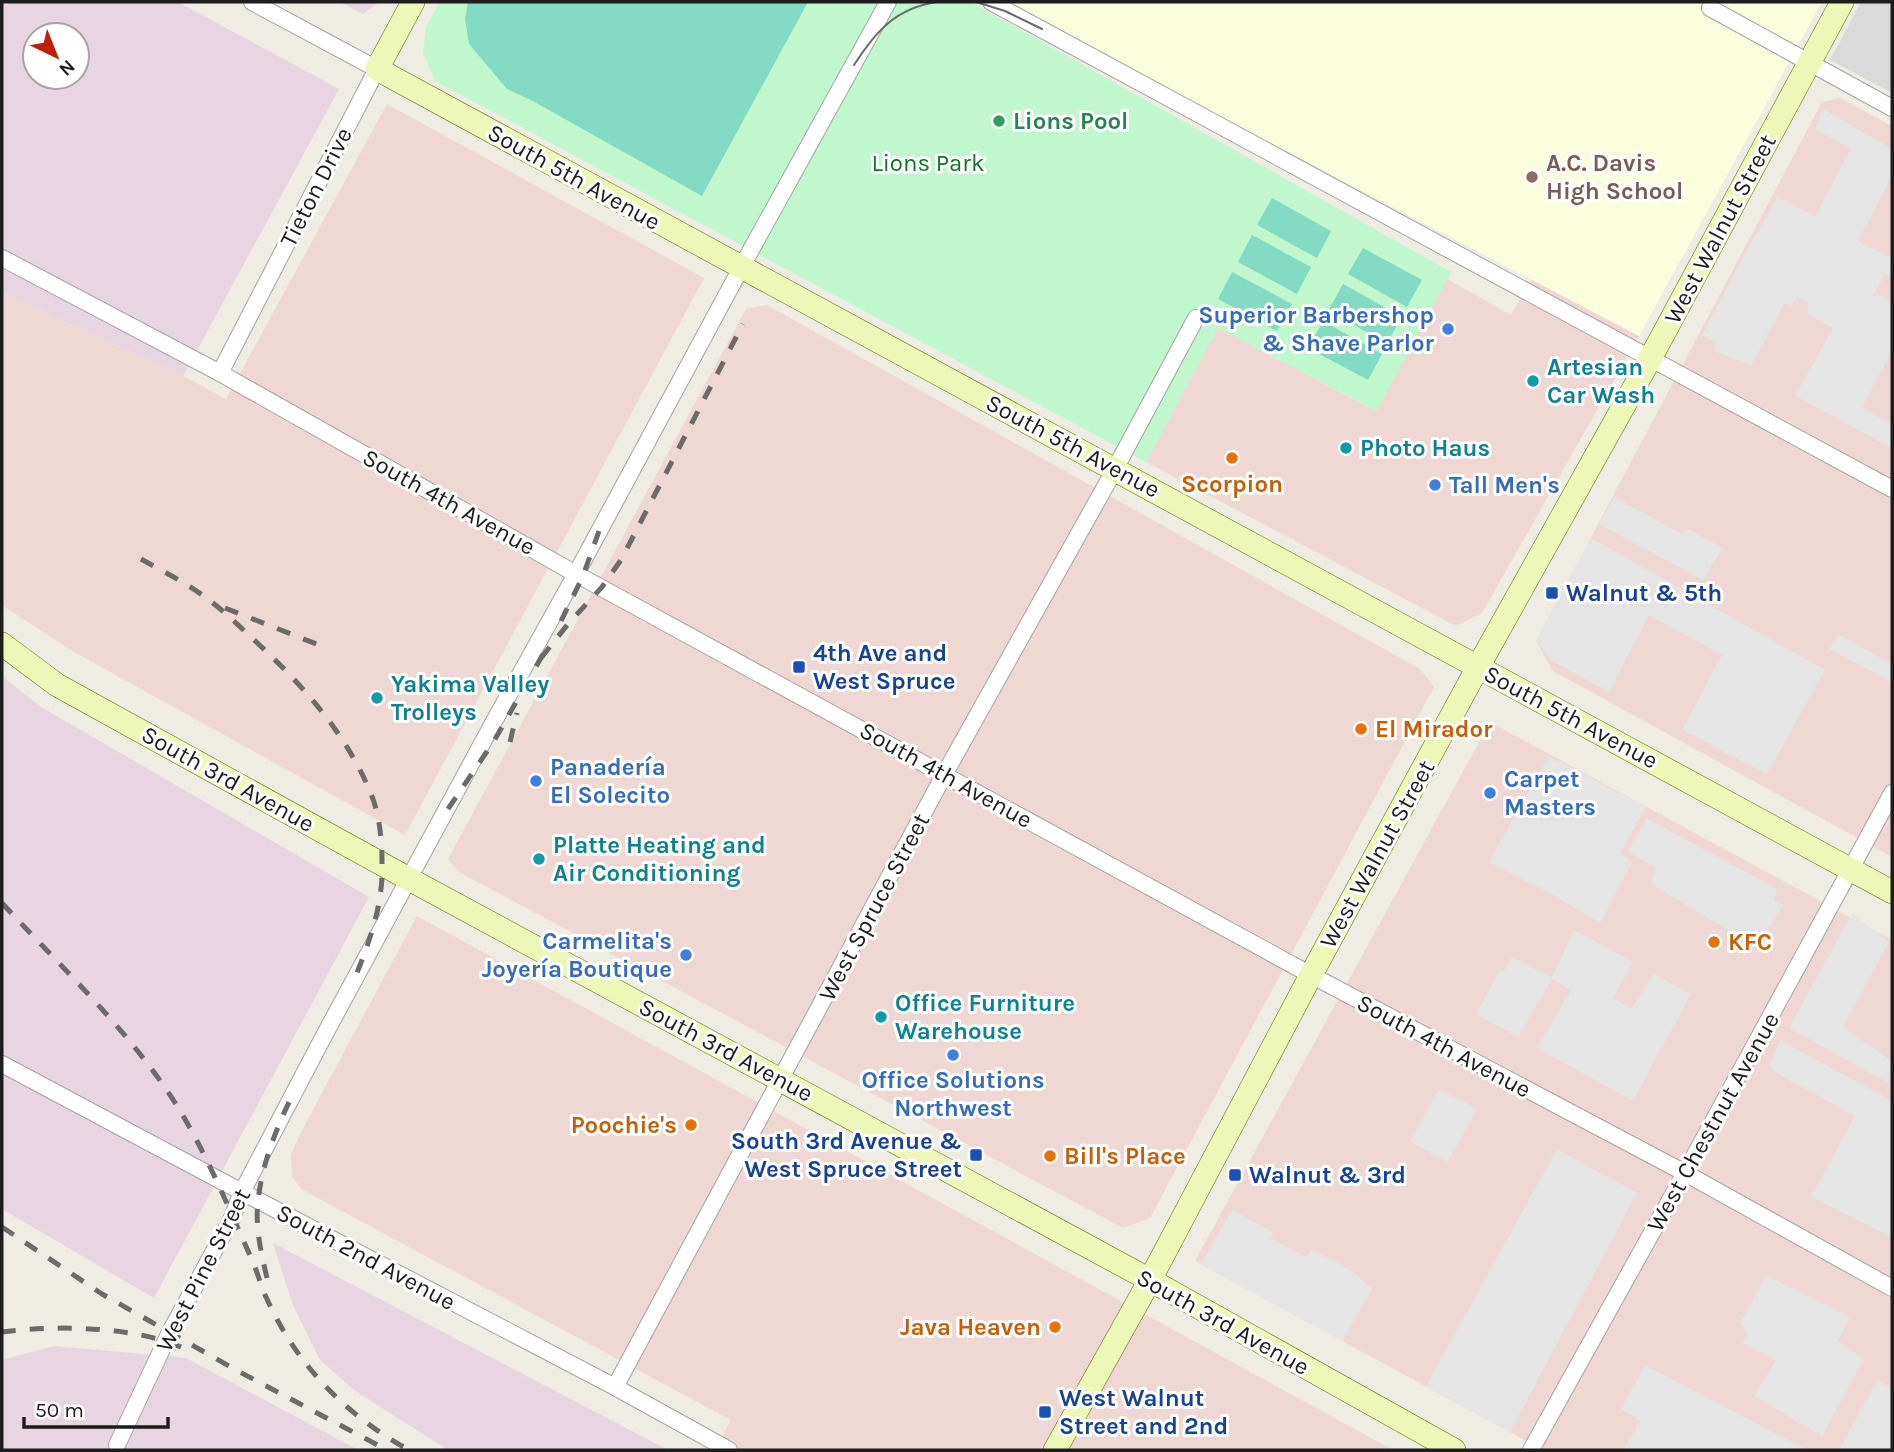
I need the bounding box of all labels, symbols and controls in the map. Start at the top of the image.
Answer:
north arrow [21,21,91,91]
text: N [54,55,79,80]
place label: Lions Pool [1013,107,1128,135]
marker: Lions Pool [991,113,1007,129]
street label: South 5th Avenue [483,118,665,236]
street label: Tieton Drive [274,123,358,251]
street label: West Walnut Street [1658,129,1782,329]
park label: Lions Park [872,149,984,177]
place label: A.C. Davis High School [1546,149,1683,205]
marker: A.C. Davis High School [1524,169,1540,185]
place label: Superior Barbershop & Shave Parlor [1198,301,1435,357]
marker: Superior Barbershop & Shave Parlor [1440,321,1456,337]
place label: Artesian Car Wash [1547,353,1655,409]
marker: Artesian Car Wash [1525,373,1541,389]
street label: South 5th Avenue [981,388,1165,504]
place label: Photo Haus [1360,434,1490,462]
marker: Photo Haus [1338,440,1354,456]
street label: South 4th Avenue [358,443,540,561]
marker: Scorpion [1224,450,1240,466]
place label: Scorpion [1181,470,1283,498]
place label: Tall Men's [1449,471,1560,499]
marker: Tall Men's [1427,477,1443,493]
place label: Walnut & 5th [1566,579,1722,607]
marker: Walnut & 5th [1544,585,1560,601]
place label: 4th Ave and West Spruce [813,639,956,695]
marker: 4th Ave and West Spruce [791,659,807,675]
street label: South 5th Avenue [1479,659,1663,775]
place label: Yakima Valley Trolleys [391,670,549,726]
marker: Yakima Valley Trolleys [369,690,385,706]
place label: El Mirador [1375,715,1493,743]
street label: South 4th Avenue [855,716,1037,834]
street label: South 3rd Avenue [137,720,319,838]
marker: El Mirador [1353,721,1369,737]
place label: Panadería El Solecito [550,753,670,809]
street label: West Walnut Street [1314,755,1440,953]
place label: Carpet Masters [1504,765,1596,821]
marker: Panadería El Solecito [528,773,544,789]
marker: Carpet Masters [1482,785,1498,801]
street label: West Spruce Street [813,808,935,1006]
place label: Platte Heating and Air Conditioning [553,831,766,887]
marker: Platte Heating and Air Conditioning [531,851,547,867]
place label: Carmelita's Joyería Boutique [482,927,672,983]
place label: KFC [1728,928,1772,956]
marker: KFC [1706,934,1722,950]
marker: Carmelita's Joyería Boutique [678,947,694,963]
street label: South 4th Avenue [1352,988,1536,1104]
place label: Office Furniture Warehouse [895,989,1075,1045]
street label: South 3rd Avenue [634,992,818,1108]
street label: West Chestnut Avenue [1641,1008,1785,1236]
marker: Office Furniture Warehouse [873,1009,889,1025]
marker: Office Solutions Northwest [945,1047,961,1063]
place label: Office Solutions Northwest [861,1066,1045,1122]
place label: Poochie's [571,1111,677,1139]
marker: Poochie's [683,1117,699,1133]
place label: South 3rd Avenue & West Spruce Street [731,1127,962,1183]
place label: Bill's Place [1064,1142,1186,1170]
marker: South 3rd Avenue & West Spruce Street [968,1147,984,1163]
marker: Bill's Place [1042,1148,1058,1164]
place label: Walnut & 3rd [1249,1161,1406,1189]
marker: Walnut & 3rd [1227,1167,1243,1183]
street label: West Pine Street [150,1184,256,1356]
street label: South 2nd Avenue [272,1198,460,1316]
street label: South 3rd Avenue [1132,1263,1314,1381]
place label: Java Heaven [900,1313,1041,1341]
marker: Java Heaven [1047,1319,1063,1335]
place label: West Walnut Street and 2nd [1059,1384,1228,1440]
scale bar [24,1386,168,1430]
text: 50 m [35,1398,84,1422]
marker: West Walnut Street and 2nd [1037,1404,1053,1420]

